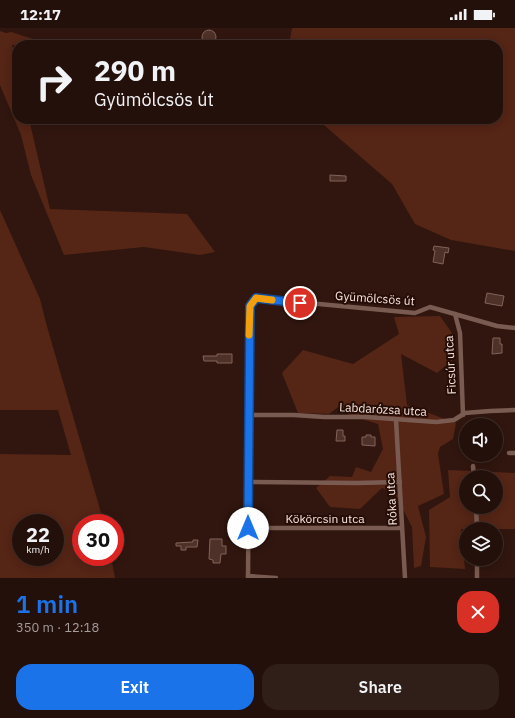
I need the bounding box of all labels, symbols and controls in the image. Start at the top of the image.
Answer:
text: 12:17 [20,5,61,24]
text: 290 m [94,52,176,89]
icon: right [28,56,80,108]
text: Gyümölcsös út [94,88,214,111]
pin [283,286,317,320]
street label: Gyümölcsös út [335,288,415,308]
icon: arrive [289,292,311,314]
street label: Ficsúr utca [441,335,459,395]
street label: Labdarózsa utca [339,399,428,419]
map controls [459,418,503,566]
button: sound [459,418,503,462]
button: search [459,470,503,514]
street label: Róka utca [382,471,400,526]
position arrow [227,507,269,549]
street label: Kökörcsin utca [285,511,365,526]
speed limit sign: 30 [72,514,124,566]
text: 22 [26,521,50,548]
button: layers [459,522,503,566]
text: km/h [26,543,50,556]
text: 1 min [16,588,78,620]
button: close [457,591,499,633]
text: 350 m · 12:18 [16,619,99,636]
button: Exit [16,664,254,710]
button: Share [262,664,499,710]

